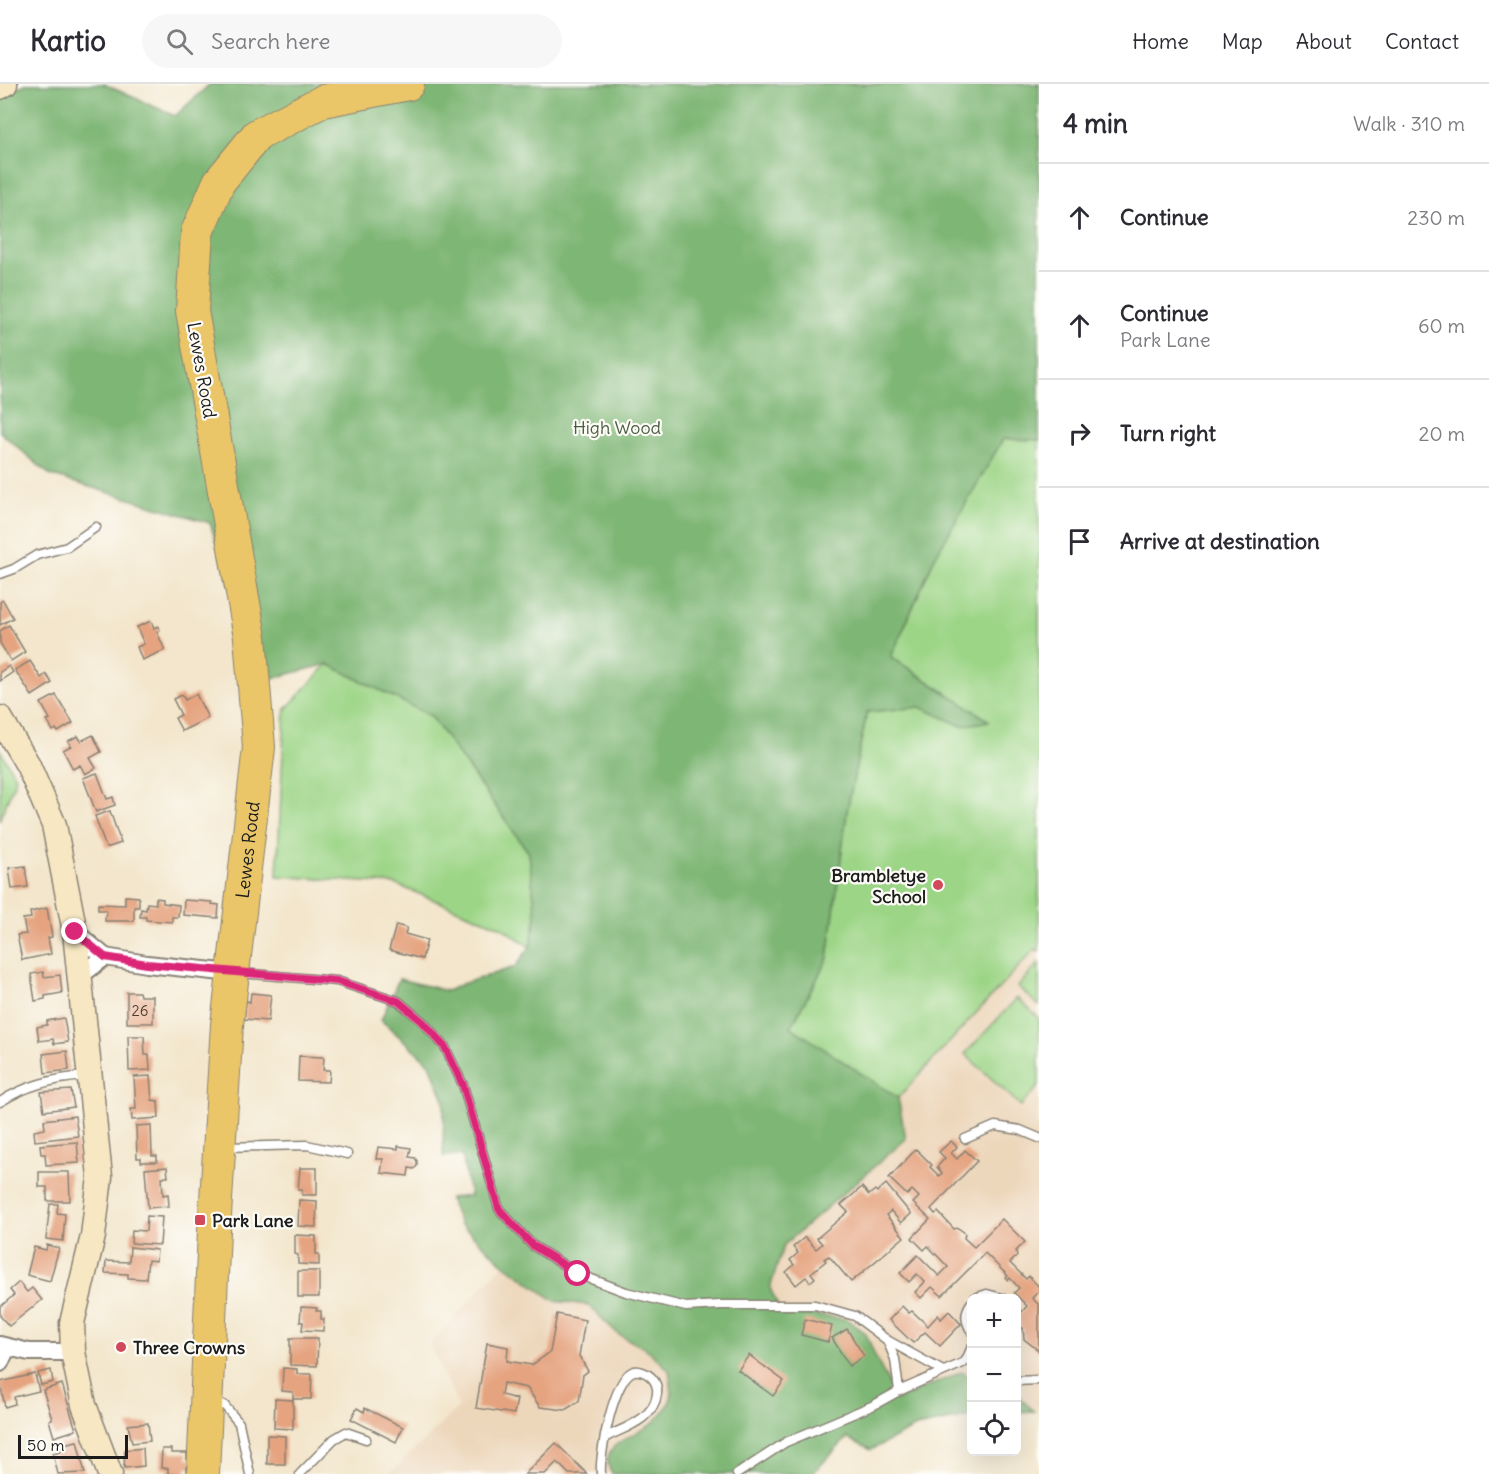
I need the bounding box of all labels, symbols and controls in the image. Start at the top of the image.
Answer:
search box [142,14,562,68]
text: Kartio [30,23,106,59]
icon: search [163,25,196,58]
text: Search here [211,27,330,55]
text: Home [1132,28,1189,55]
text: Map [1222,28,1263,55]
text: About [1296,28,1352,55]
text: Contact [1385,28,1459,55]
text: 4 min [1063,107,1128,140]
text: Walk · 310 m [1353,111,1465,136]
icon: ahead [1063,201,1096,234]
text: Continue [1120,203,1209,231]
text: 230 m [1407,205,1465,230]
text: Continue [1120,299,1209,327]
icon: ahead [1063,309,1096,342]
text: 60 m [1418,313,1465,338]
street label: Lewes Road [182,320,222,420]
text: Park Lane [1120,327,1211,352]
park label: High Wood [573,416,662,439]
icon: right [1063,417,1096,450]
text: Turn right [1120,419,1216,447]
text: 20 m [1419,421,1465,446]
icon: arrive [1063,525,1096,558]
text: Arrive at destination [1120,527,1320,555]
street label: Lewes Road [230,800,264,900]
place label: Brambletye School [831,864,926,908]
marker: Brambletye School [931,878,945,892]
route end [61,918,87,944]
house number: 26 [132,1001,148,1020]
place label: Park Lane [212,1209,294,1232]
marker: Park Lane [193,1213,207,1227]
route start [564,1260,590,1286]
map controls [967,1294,1021,1456]
button: + [967,1294,1021,1348]
place label: Three Crowns [133,1336,245,1359]
marker: Three Crowns [114,1340,128,1354]
button: − [967,1348,1021,1402]
button: locate [967,1402,1021,1456]
scale bar [18,1432,128,1460]
text: 50 m [27,1435,65,1455]

